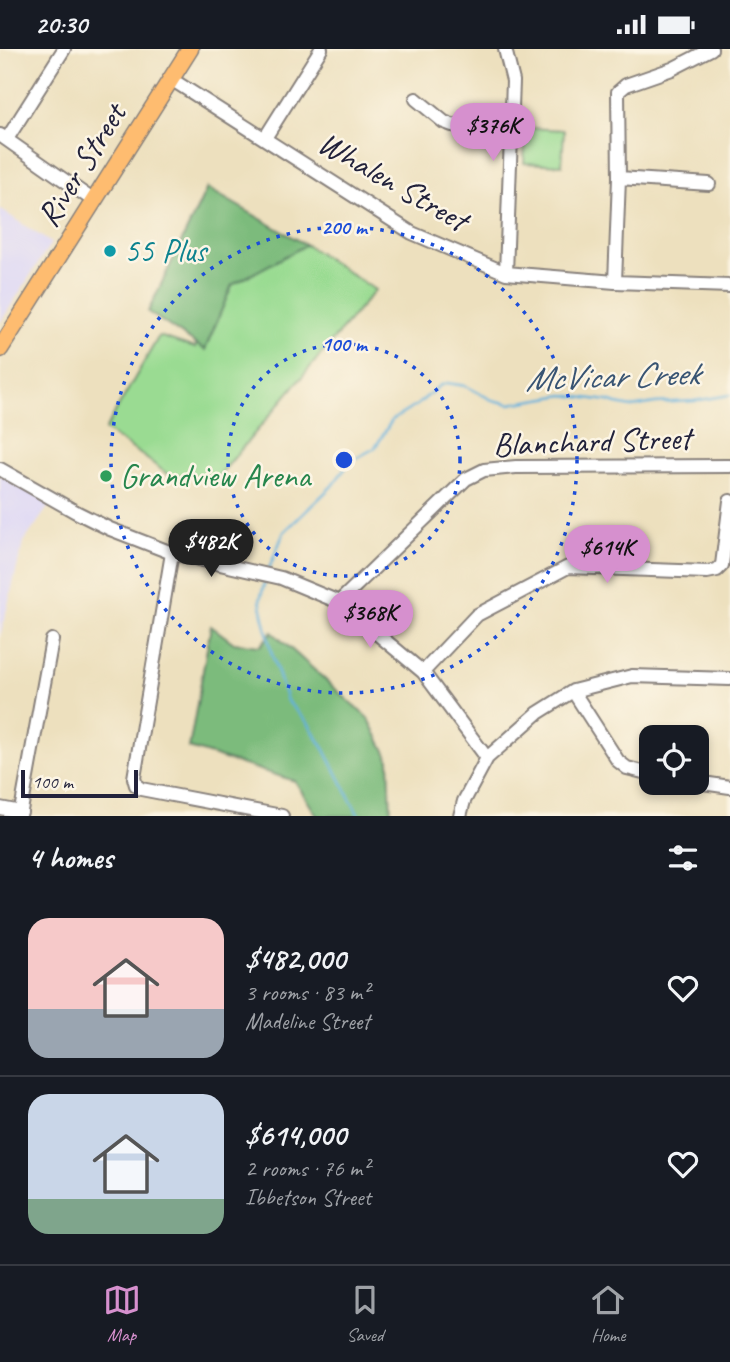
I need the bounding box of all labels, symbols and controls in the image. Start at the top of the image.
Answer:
text: 20:30 [35,8,87,41]
street label: River Street [27,93,137,234]
pin: $376K [444,103,542,163]
text: $376K [466,111,520,140]
street label: Whalen Street [311,121,479,243]
text: 200 m [321,214,369,240]
place label: 55 Plus [124,230,209,272]
marker: 55 Plus [102,243,118,259]
text: 100 m [321,331,369,357]
water label: McVicar Creek [524,350,705,402]
street label: Blanchard Street [492,416,696,465]
centre of rings [332,448,356,472]
place label: Grandview Arena [120,455,312,497]
marker: Grandview Arena [98,468,114,484]
pin: $482K [162,519,260,579]
pin: $614K [558,525,656,585]
text: $482K [184,527,238,556]
text: $614K [580,533,634,562]
pin: $368K [321,591,419,650]
text: $368K [343,598,397,627]
map controls [639,725,709,795]
button: locate [639,725,709,795]
scale bar [21,767,138,799]
text: 100 m [32,770,73,794]
text: 4 homes [28,839,113,877]
icon: filters [664,839,702,877]
text: $482,000 [245,940,345,978]
icon: home [84,946,168,1030]
icon: heart [664,969,702,1007]
text: 3 rooms · 83 m² [245,978,369,1007]
text: Madeline Street [245,1007,370,1036]
text: $614,000 [245,1116,346,1154]
icon: home [84,1122,168,1206]
icon: heart [664,1145,702,1183]
text: 2 rooms · 76 m² [245,1154,369,1183]
text: Ibbetson Street [245,1183,371,1212]
tab: Map [103,1281,141,1347]
tab: Saved [346,1281,384,1347]
tab: Home [589,1281,627,1347]

